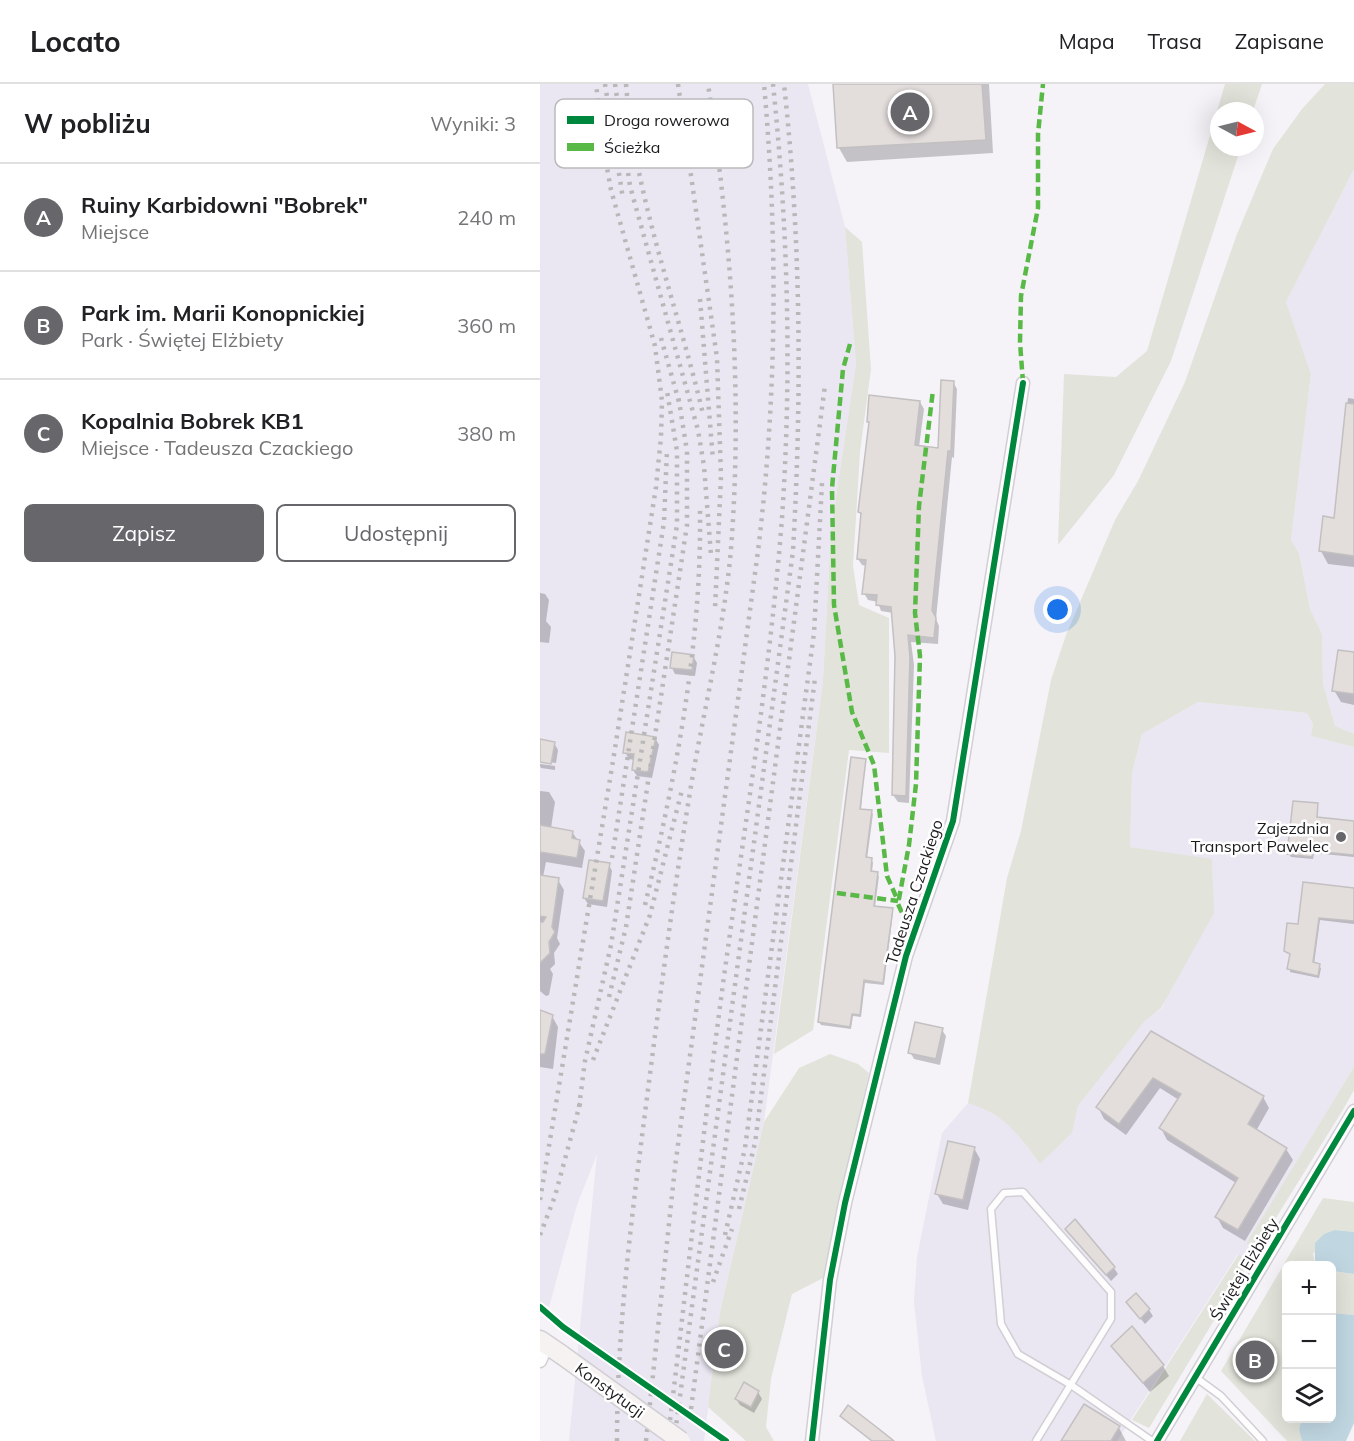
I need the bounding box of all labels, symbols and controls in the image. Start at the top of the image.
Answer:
text: Locato [30,24,121,59]
text: Mapa [1059,28,1115,54]
text: Trasa [1148,28,1202,54]
text: Zapisane [1235,28,1324,54]
pin: A [890,90,929,135]
legend [555,99,753,168]
north arrow [1210,102,1264,156]
text: W pobliżu [24,107,151,140]
text: Droga rowerowa [604,110,730,130]
text: Wyniki: 3 [430,111,516,136]
text: Ścieżka [604,137,660,157]
text: Ruiny Karbidowni "Bobrek" [81,191,368,219]
text: A [36,205,51,230]
text: 240 m [457,205,516,230]
text: Miejsce [81,219,149,244]
text: Park im. Marii Konopnickiej [81,299,365,327]
text: B [37,313,50,338]
text: 360 m [457,313,516,338]
text: Park · Świętej Elżbiety [81,327,284,352]
text: Kopalnia Bobrek KB1 [81,407,304,435]
text: C [37,421,50,446]
text: 380 m [457,421,516,446]
text: Miejsce · Tadeusza Czackiego [81,435,353,460]
button: Zapisz [24,504,264,562]
button: Udostępnij [276,504,516,562]
your location [1043,595,1072,624]
street label: Tadeusza Czackiego [881,817,947,967]
place label: Zajezdnia Transport Pawelec [1191,818,1329,856]
marker: Zajezdnia Transport Pawelec [1334,830,1348,844]
street label: Świętej Elżbiety [1205,1214,1283,1324]
map controls [1282,1261,1336,1423]
button: + [1282,1261,1336,1315]
button: − [1282,1315,1336,1369]
pin: C [704,1326,744,1372]
pin: B [1236,1338,1274,1382]
street label: Konstytucji [571,1358,649,1422]
button: layers [1282,1369,1336,1423]

